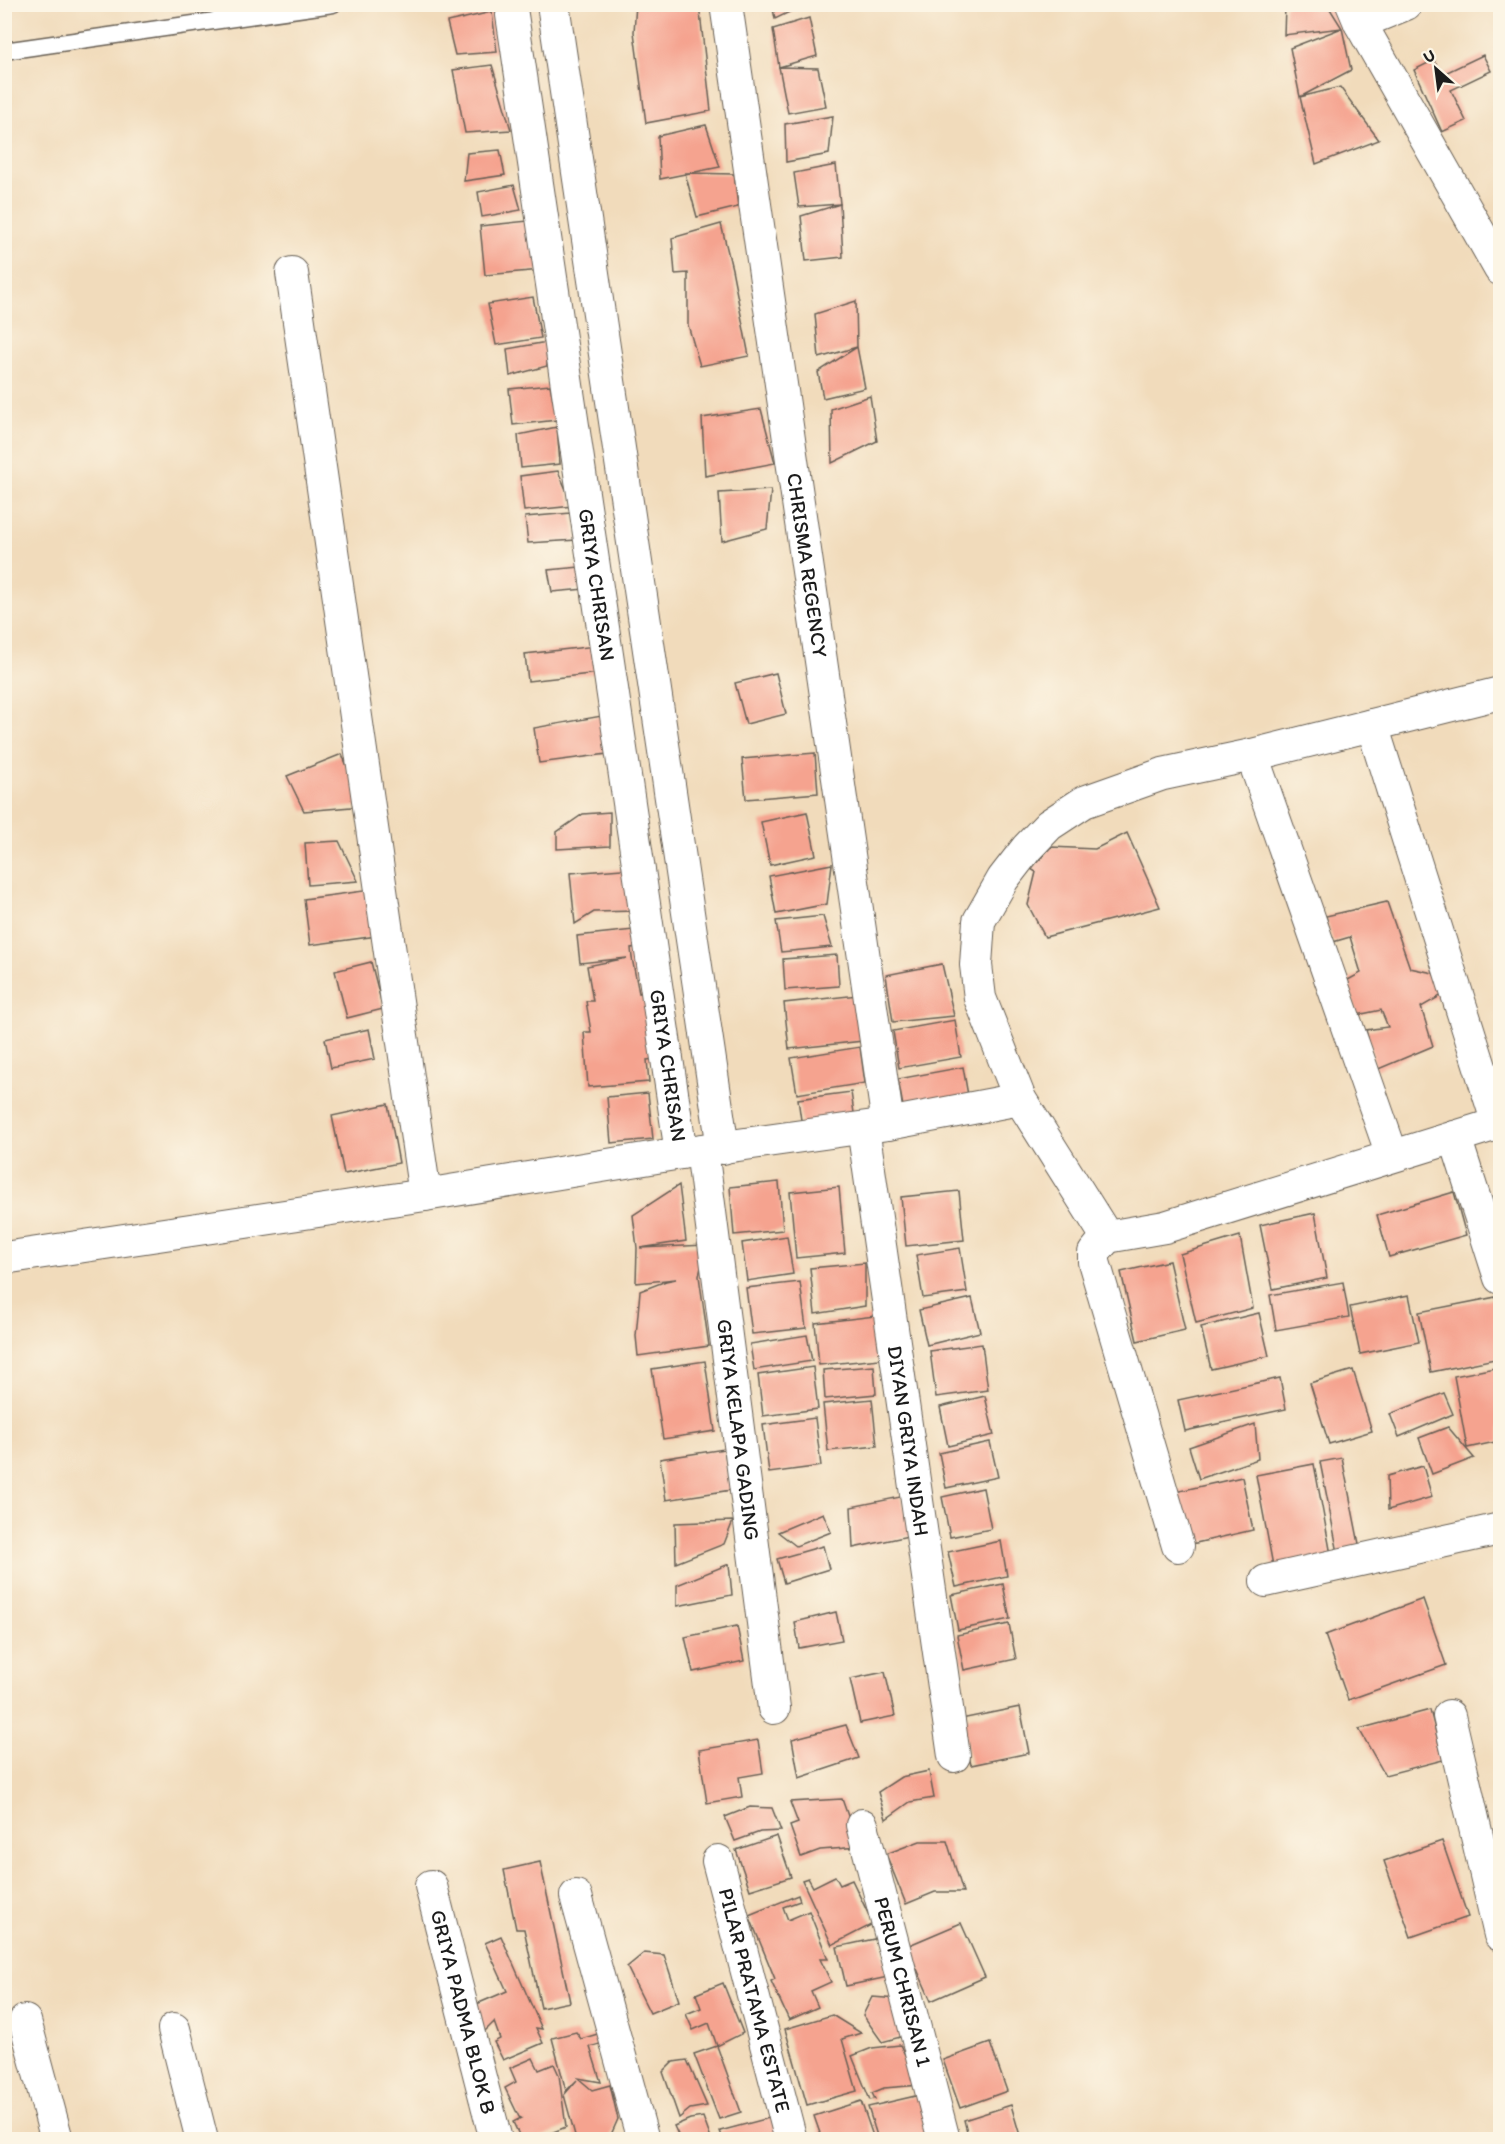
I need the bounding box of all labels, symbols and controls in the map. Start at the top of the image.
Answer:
north arrow [1406,39,1466,99]
text: U [1420,45,1438,67]
street label: CHRISMA REGENCY [782,471,833,659]
street label: GRIYA CHRISAN [573,507,621,663]
street label: GRIYA CHRISAN [645,987,692,1143]
street label: GRIYA KELAPA GADING [712,1317,765,1542]
street label: DIYAN GRIYA INDAH [883,1344,935,1538]
street label: PILAR PRATAMA ESTATE [714,1885,796,2115]
street label: PERUM CHRISAN 1 [869,1894,937,2069]
street label: GRIYA PADMA BLOK B [426,1907,502,2117]

